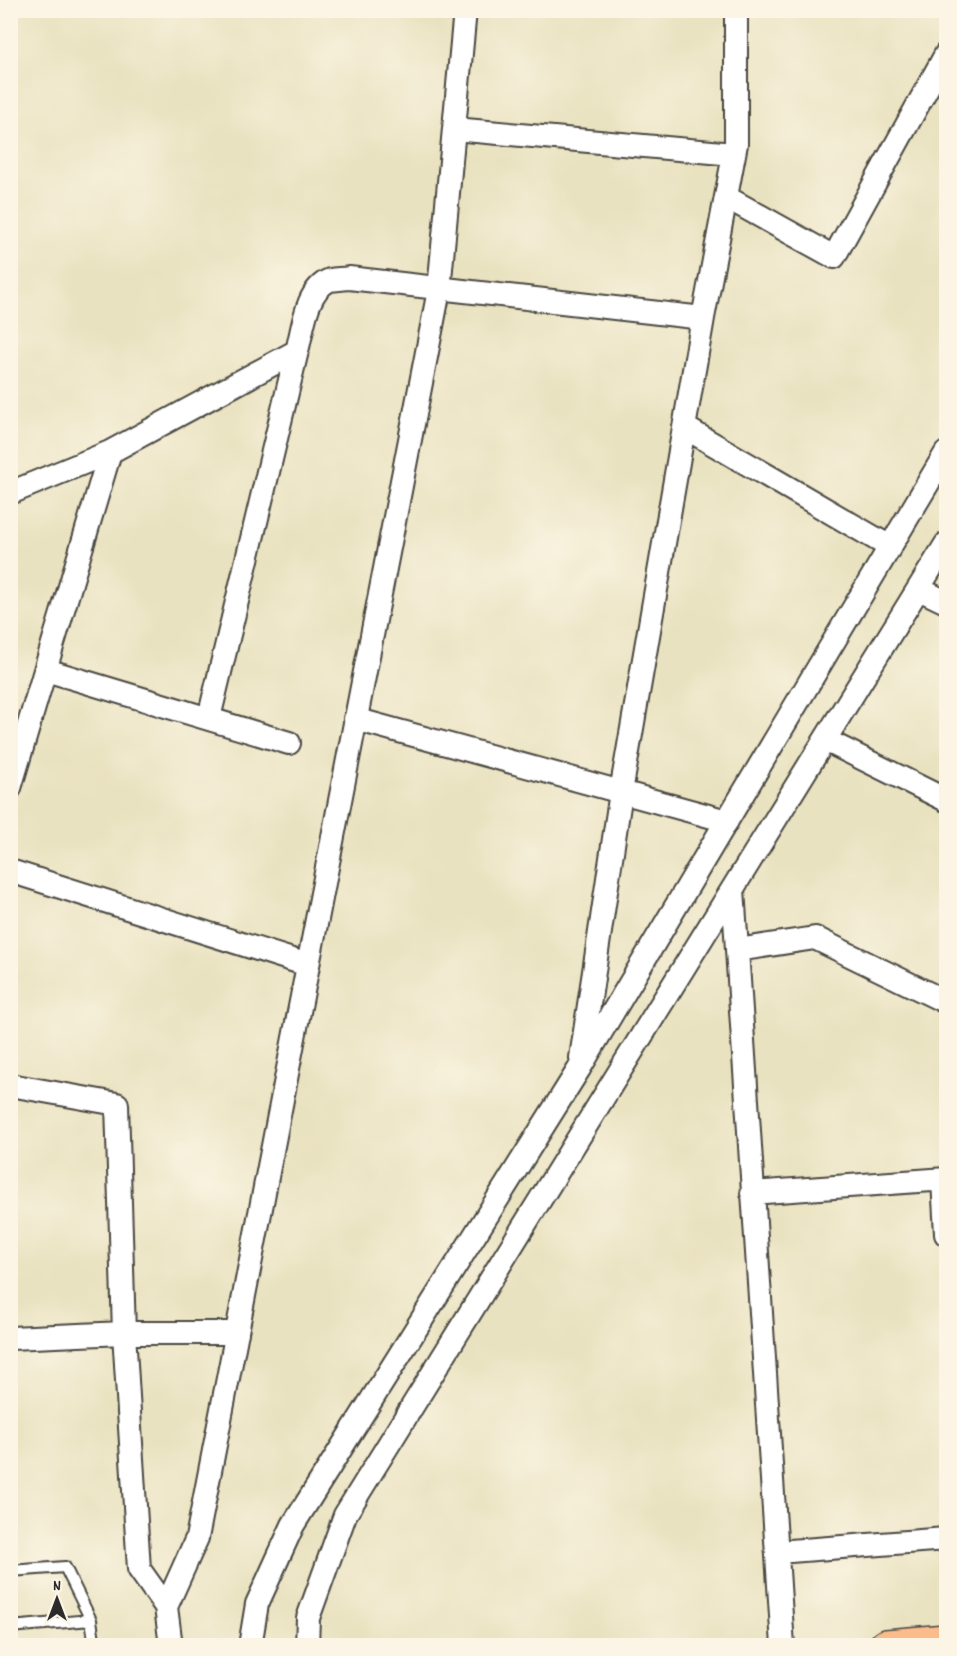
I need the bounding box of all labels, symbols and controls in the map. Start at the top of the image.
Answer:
north arrow [27,1569,87,1629]
text: N [53,1575,61,1598]

